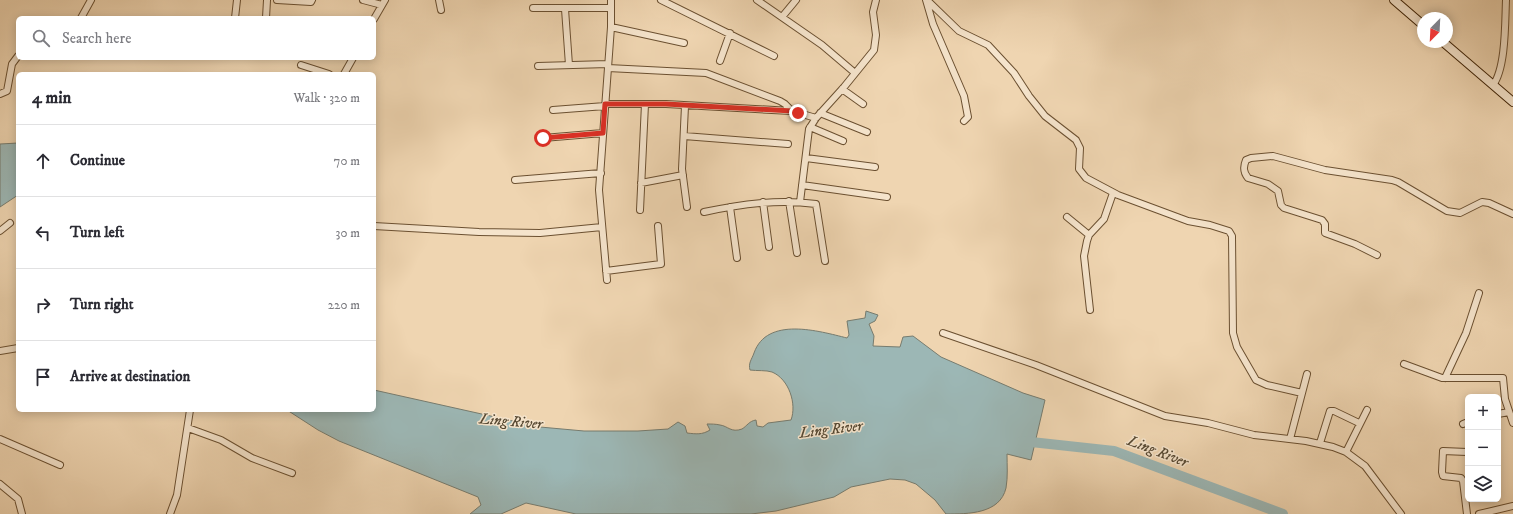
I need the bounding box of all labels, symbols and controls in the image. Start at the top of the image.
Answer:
north arrow [1417,12,1453,48]
search box [16,16,376,60]
icon: search [30,27,52,49]
text: Search here [62,29,131,48]
text: 4 min [32,87,71,109]
text: Walk · 320 m [294,90,360,106]
route end [789,104,807,122]
route start [534,129,552,147]
icon: ahead [32,150,54,172]
text: Continue [70,151,125,170]
text: 70 m [334,153,360,169]
icon: left [32,222,54,244]
text: Turn left [70,223,124,242]
text: 30 m [336,225,360,241]
icon: right [32,294,54,316]
text: Turn right [70,295,133,314]
text: 220 m [328,297,360,313]
icon: arrive [32,366,54,388]
text: Arrive at destination [70,367,190,386]
map controls [1465,394,1501,502]
button: + [1465,394,1501,430]
water label: Ling River [478,409,545,434]
water label: Ling River [797,416,865,443]
button: − [1465,430,1501,466]
water label: Ling River [1124,431,1192,472]
button: layers [1465,466,1501,502]

